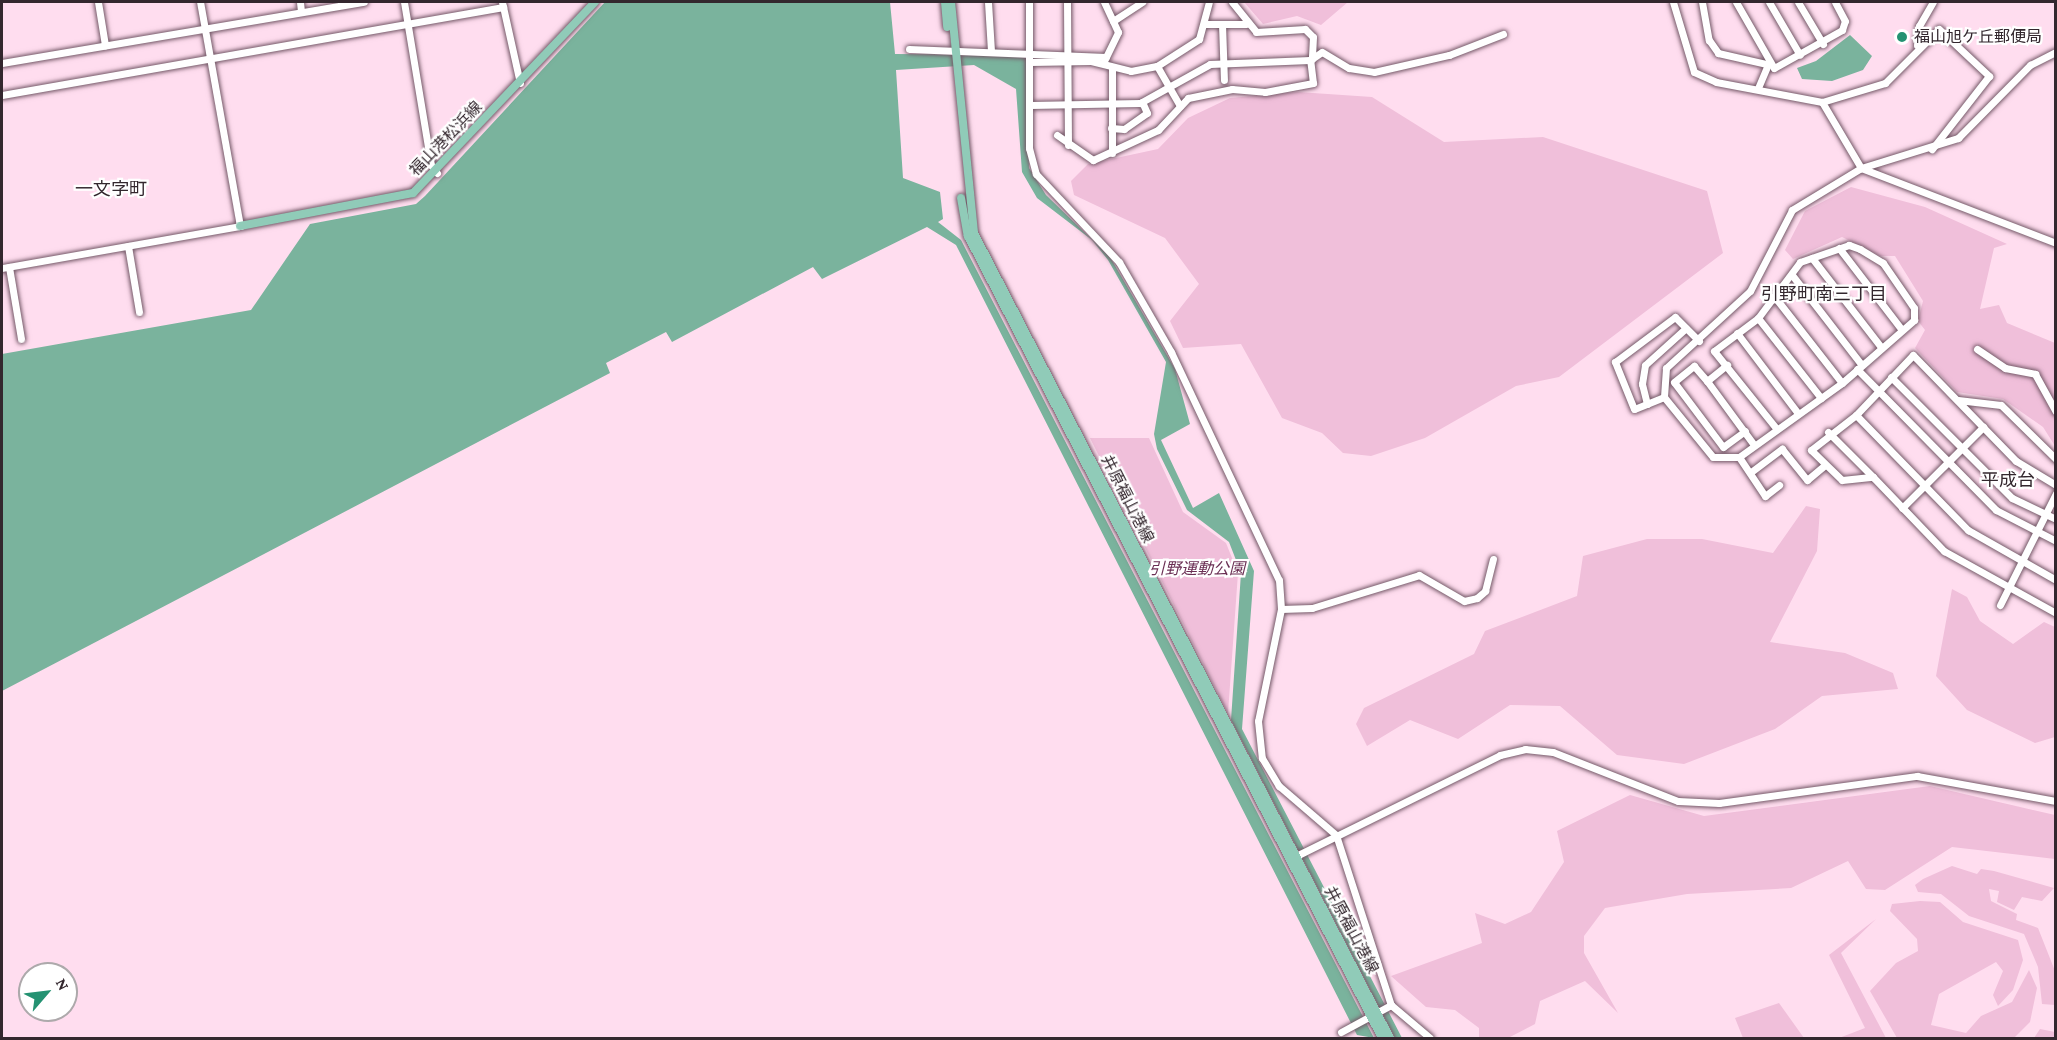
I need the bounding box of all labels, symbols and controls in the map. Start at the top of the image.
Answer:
place label: 福山旭ケ丘郵便局 [1914,27,2042,47]
marker: 福山旭ケ丘郵便局 [1895,30,1909,44]
street label: 福山港松浜線 [406,98,486,180]
district label: 一文字町 [75,178,147,200]
district label: 引野町南三丁目 [1761,283,1887,305]
street label: 井原福山港線 [1097,452,1157,546]
district label: 平成台 [1981,469,2035,491]
park label: 引野運動公園 [1149,559,1245,579]
street label: 井原福山港線 [1320,883,1382,977]
north arrow [18,962,78,1022]
text: N [53,975,73,993]

